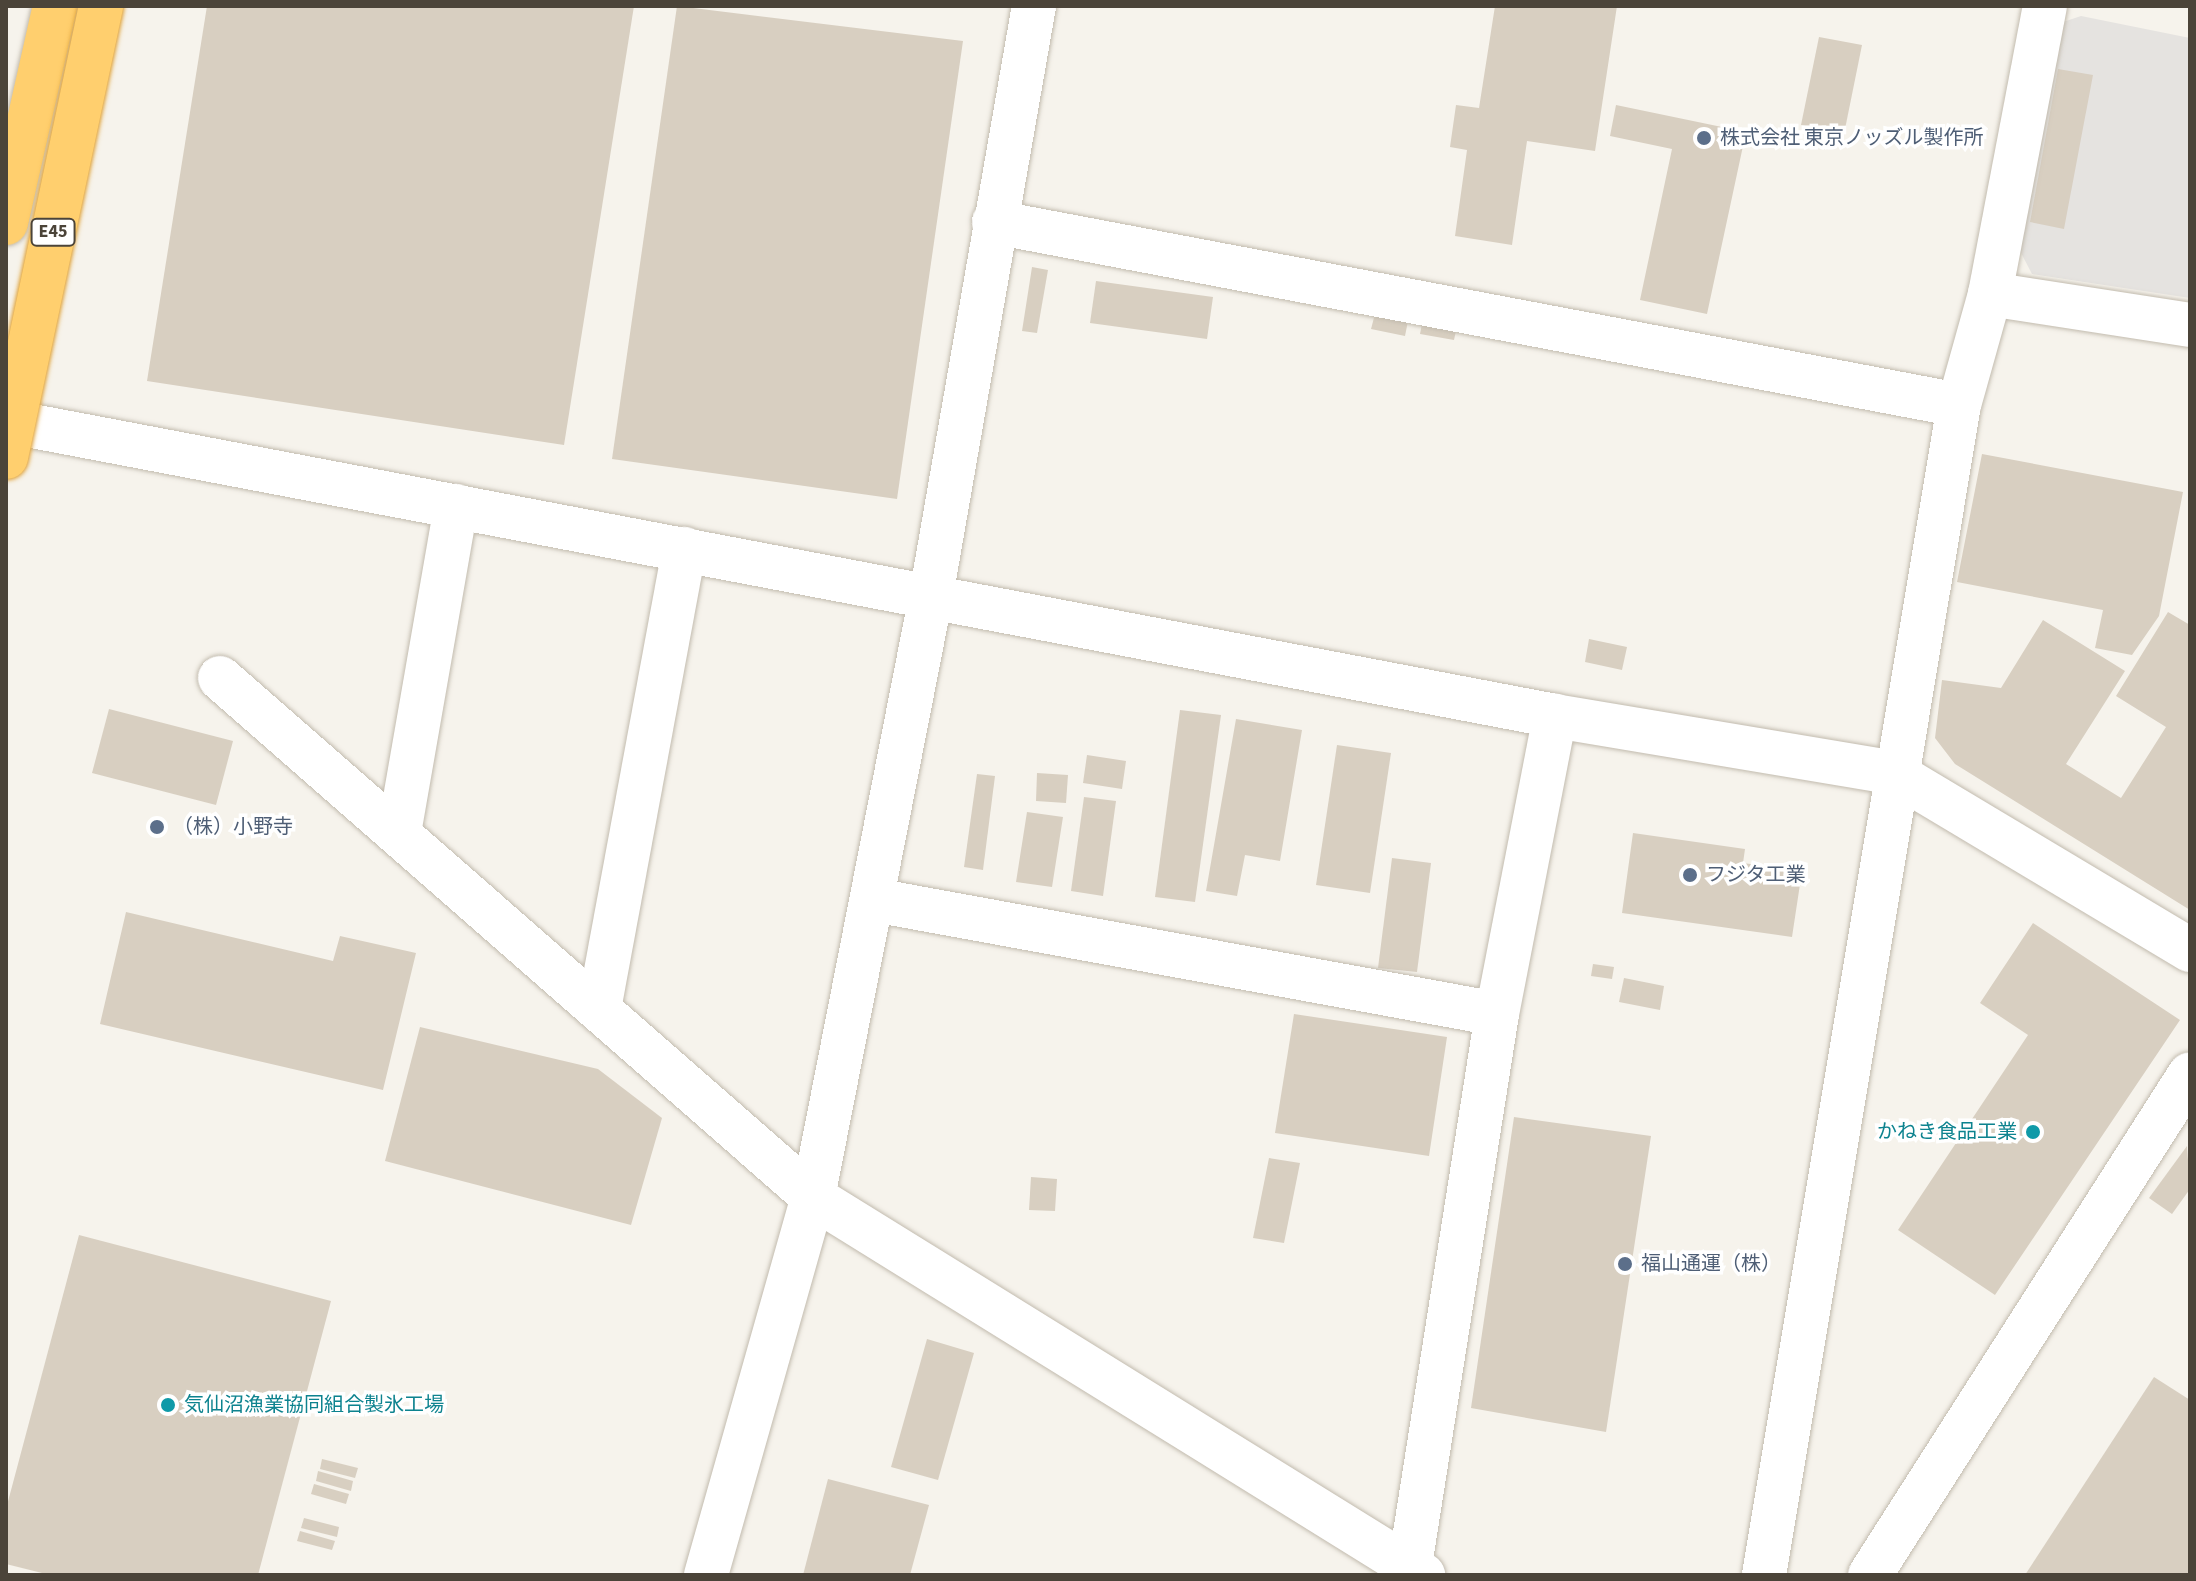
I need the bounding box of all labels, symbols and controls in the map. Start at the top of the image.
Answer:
place label: 株式会社 東京ノッズル製作所 [1720,126,1984,150]
marker: 株式会社 東京ノッズル製作所 [1695,129,1713,147]
road number: E45 [29,218,77,246]
place label: （株）小野寺 [173,815,293,839]
marker: （株）小野寺 [148,818,166,836]
place label: フジタ工業 [1706,863,1806,887]
marker: フジタ工業 [1681,866,1699,884]
place label: かねき食品工業 [1877,1120,2017,1144]
marker: かねき食品工業 [2024,1123,2042,1141]
place label: 福山通運（株） [1641,1252,1781,1276]
marker: 福山通運（株） [1616,1255,1634,1273]
place label: 気仙沼漁業協同組合製氷工場 [184,1393,444,1417]
marker: 気仙沼漁業協同組合製氷工場 [159,1396,177,1414]

